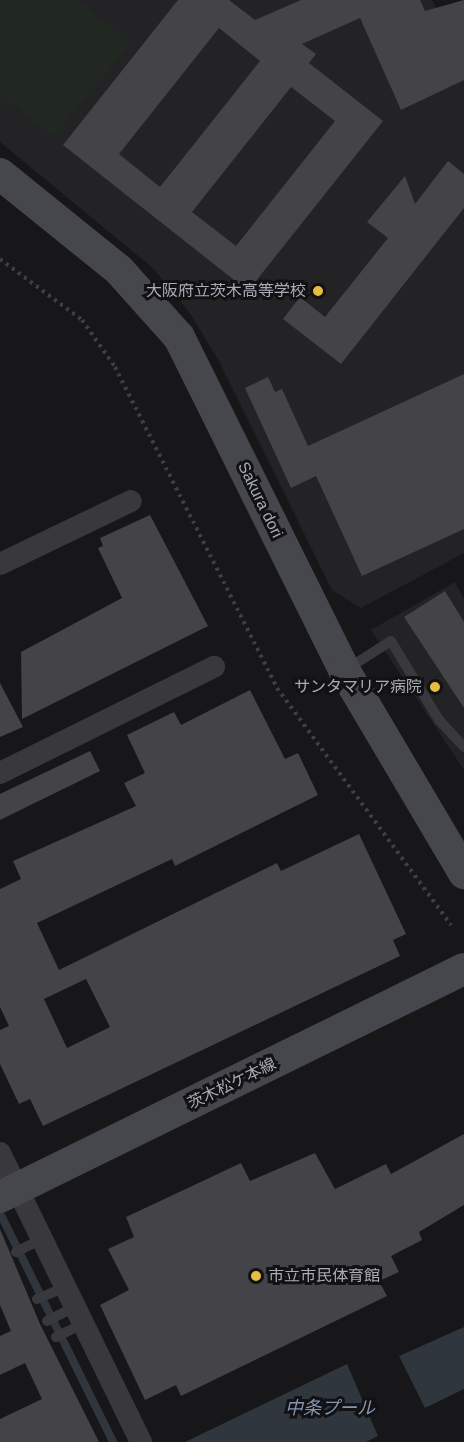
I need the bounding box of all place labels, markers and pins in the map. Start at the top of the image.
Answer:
place label: 大阪府立茨木高等学校 [146,281,306,301]
marker: 大阪府立茨木高等学校 [311,284,325,298]
place label: サンタマリア病院 [294,677,422,697]
marker: サンタマリア病院 [426,678,444,696]
place label: 市立市民体育館 [268,1266,380,1286]
marker: 市立市民体育館 [249,1269,263,1283]

